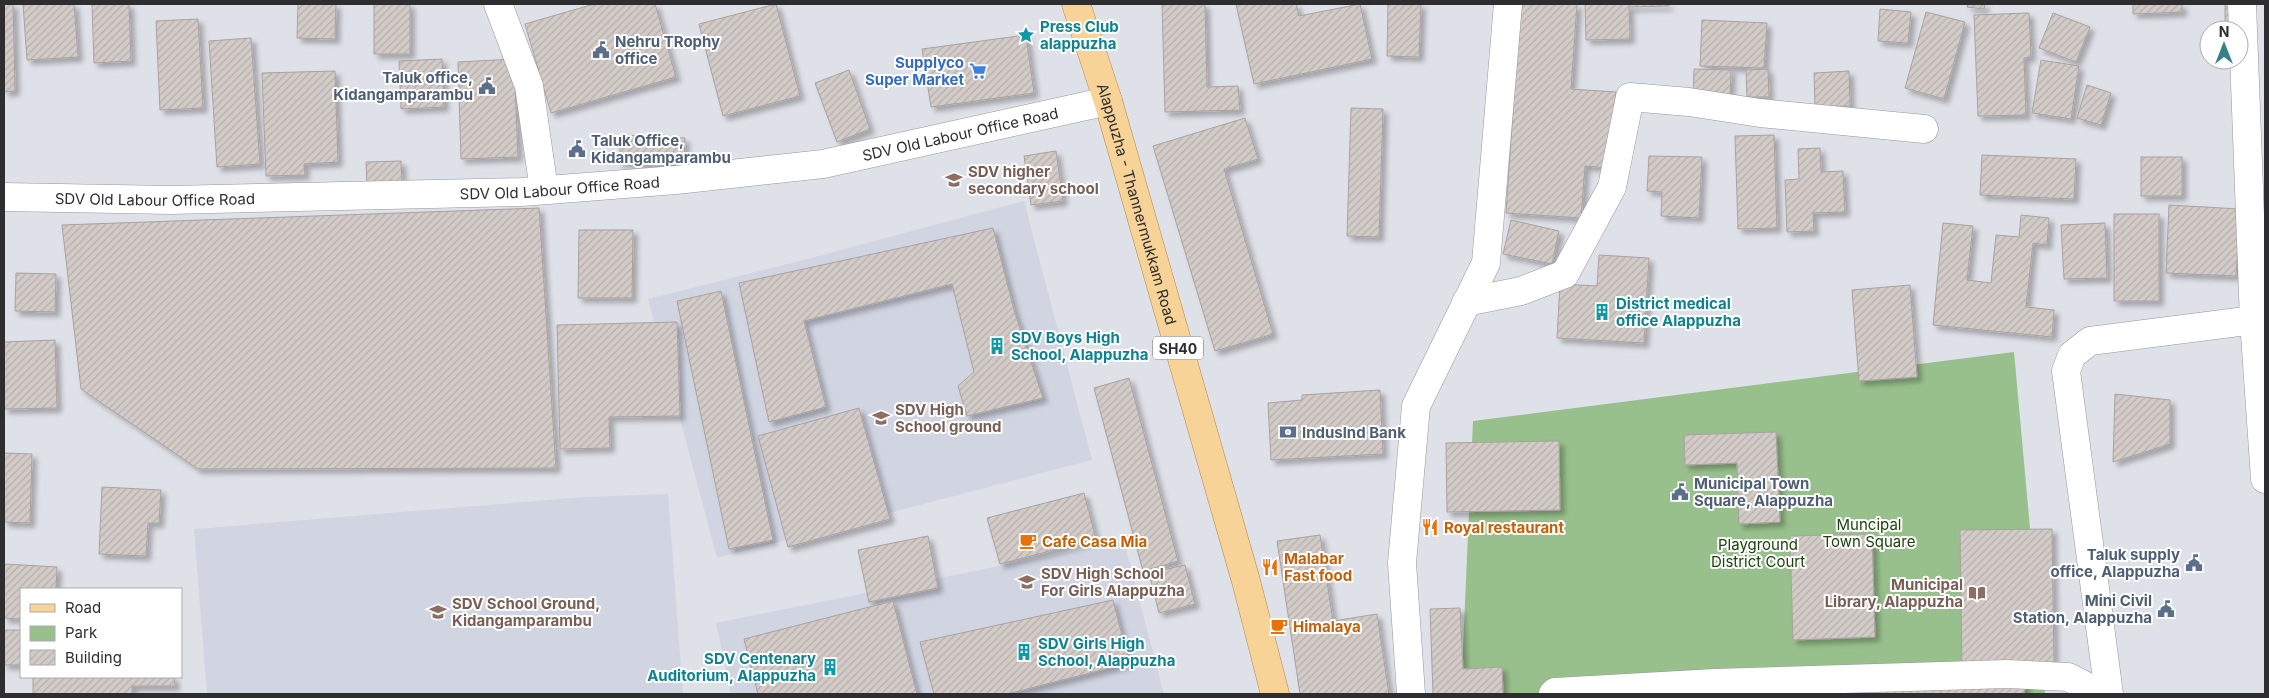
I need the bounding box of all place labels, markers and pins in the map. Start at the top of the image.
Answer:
place label: Press Club alappuzha [1040,17,1119,53]
place icon: Press Club alappuzha [1016,25,1036,45]
place label: Nehru TRophy office [615,32,720,68]
public building icon: Nehru TRophy office [591,40,611,60]
place label: Supplyco Super Market [865,53,965,89]
supermarket icon: Supplyco Super Market [968,61,988,81]
place label: Taluk office, Kidangamparambu [333,68,473,104]
public building icon: Taluk office, Kidangamparambu [477,76,497,96]
place label: Taluk Office, Kidangamparambu [591,131,731,167]
public building icon: Taluk Office, Kidangamparambu [567,139,587,159]
place label: SDV higher secondary school [968,162,1099,198]
school or university icon: SDV higher secondary school [944,170,964,190]
place label: District medical office Alappuzha [1616,294,1741,330]
building icon: District medical office Alappuzha [1592,302,1612,322]
place label: SDV Boys High School, Alappuzha [1011,328,1148,364]
building icon: SDV Boys High School, Alappuzha [987,336,1007,356]
place label: SDV High School ground [895,400,1002,436]
school or university icon: SDV High School ground [871,408,891,428]
bank icon: Induslnd Bank [1278,422,1298,442]
place label: Induslnd Bank [1302,423,1406,442]
place label: Municipal Town Square, Alappuzha [1694,474,1833,510]
public building icon: Municipal Town Square, Alappuzha [1670,482,1690,502]
restaurant icon: Royal restaurant [1420,517,1440,537]
place label: Royal restaurant [1444,518,1564,537]
cafe icon: Cafe Casa Mia [1018,531,1038,551]
place label: Cafe Casa Mia [1042,532,1147,551]
place label: Taluk supply office, Alappuzha [2051,545,2180,581]
place label: Malabar Fast food [1284,549,1352,585]
public building icon: Taluk supply office, Alappuzha [2184,553,2204,573]
restaurant icon: Malabar Fast food [1260,557,1280,577]
place label: SDV High School For Girls Alappuzha [1041,564,1185,600]
school or university icon: SDV High School For Girls Alappuzha [1017,572,1037,592]
place label: Municipal Library, Alappuzha [1825,575,1963,611]
library icon: Municipal Library, Alappuzha [1967,583,1987,603]
place label: Mini Civil Station, Alappuzha [2013,591,2152,627]
place label: SDV School Ground, Kidangamparambu [452,594,600,630]
public building icon: Mini Civil Station, Alappuzha [2156,599,2176,619]
school or university icon: SDV School Ground, Kidangamparambu [428,602,448,622]
cafe icon: Himalaya [1269,616,1289,636]
place label: Himalaya [1293,617,1361,636]
place label: SDV Girls High School, Alappuzha [1038,634,1175,670]
building icon: SDV Girls High School, Alappuzha [1014,642,1034,662]
place label: SDV Centenary Auditorium, Alappuzha [647,649,816,685]
building icon: SDV Centenary Auditorium, Alappuzha [820,657,840,677]

